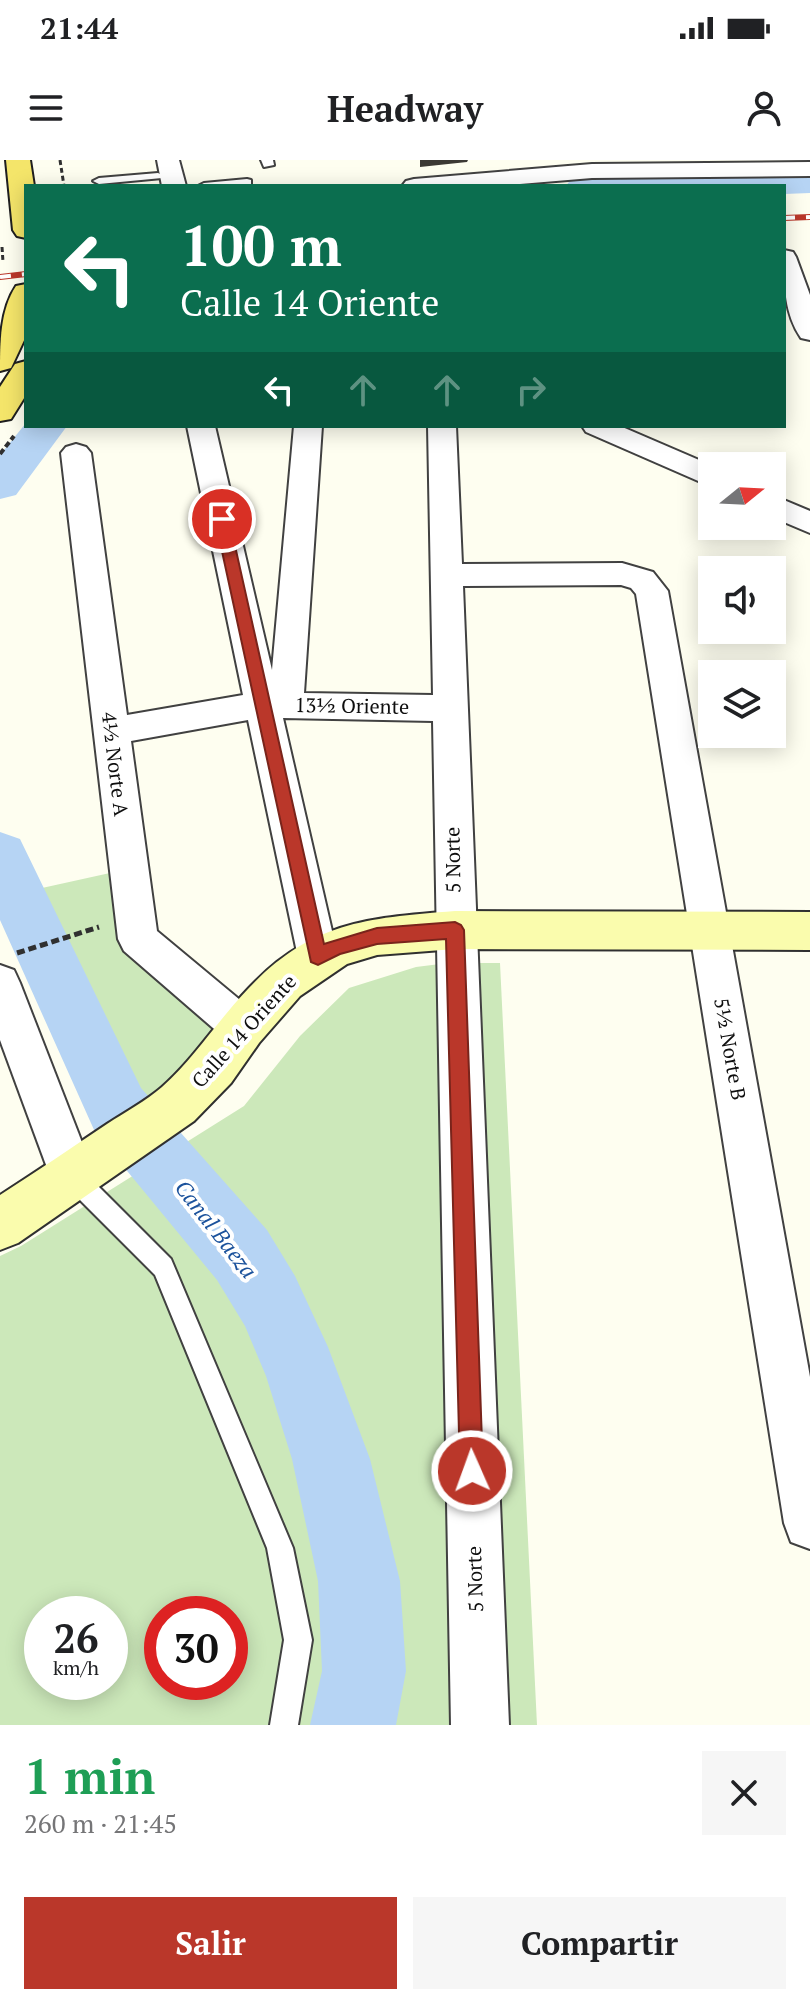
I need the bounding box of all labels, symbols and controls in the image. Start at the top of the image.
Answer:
text: 21:44 [40,8,118,48]
text: Headway [327,85,483,132]
icon: menu [24,86,68,130]
icon: person [742,86,786,130]
text: 100 m [180,208,342,282]
icon: left [48,216,152,320]
text: Calle 14 Oriente [180,279,439,326]
icon: left [257,368,301,412]
icon: ahead [341,368,385,412]
icon: ahead [425,368,469,412]
icon: right [509,368,553,412]
north arrow [698,452,786,540]
map controls [698,452,786,748]
pin [188,485,256,553]
icon: arrive [200,497,244,541]
button: sound [698,556,786,644]
button: layers [698,660,786,748]
street label: 13½ Oriente [295,691,409,720]
street label: 4½ Norte A [96,710,135,818]
street label: 5 Norte [438,827,467,893]
street label: Calle 14 Oriente [185,968,302,1093]
street label: 5½ Norte B [708,996,753,1102]
water label: Canal Baeza [169,1174,264,1284]
position arrow [430,1429,514,1513]
street label: 5 Norte [460,1545,489,1613]
speed limit sign: 30 [144,1596,248,1700]
text: 26 [53,1611,99,1664]
text: km/h [53,1654,99,1681]
text: 1 min [24,1744,155,1808]
button: close [702,1751,786,1835]
text: 260 m · 21:45 [24,1806,177,1840]
button: Salir [24,1897,397,1989]
button: Compartir [413,1897,786,1989]

